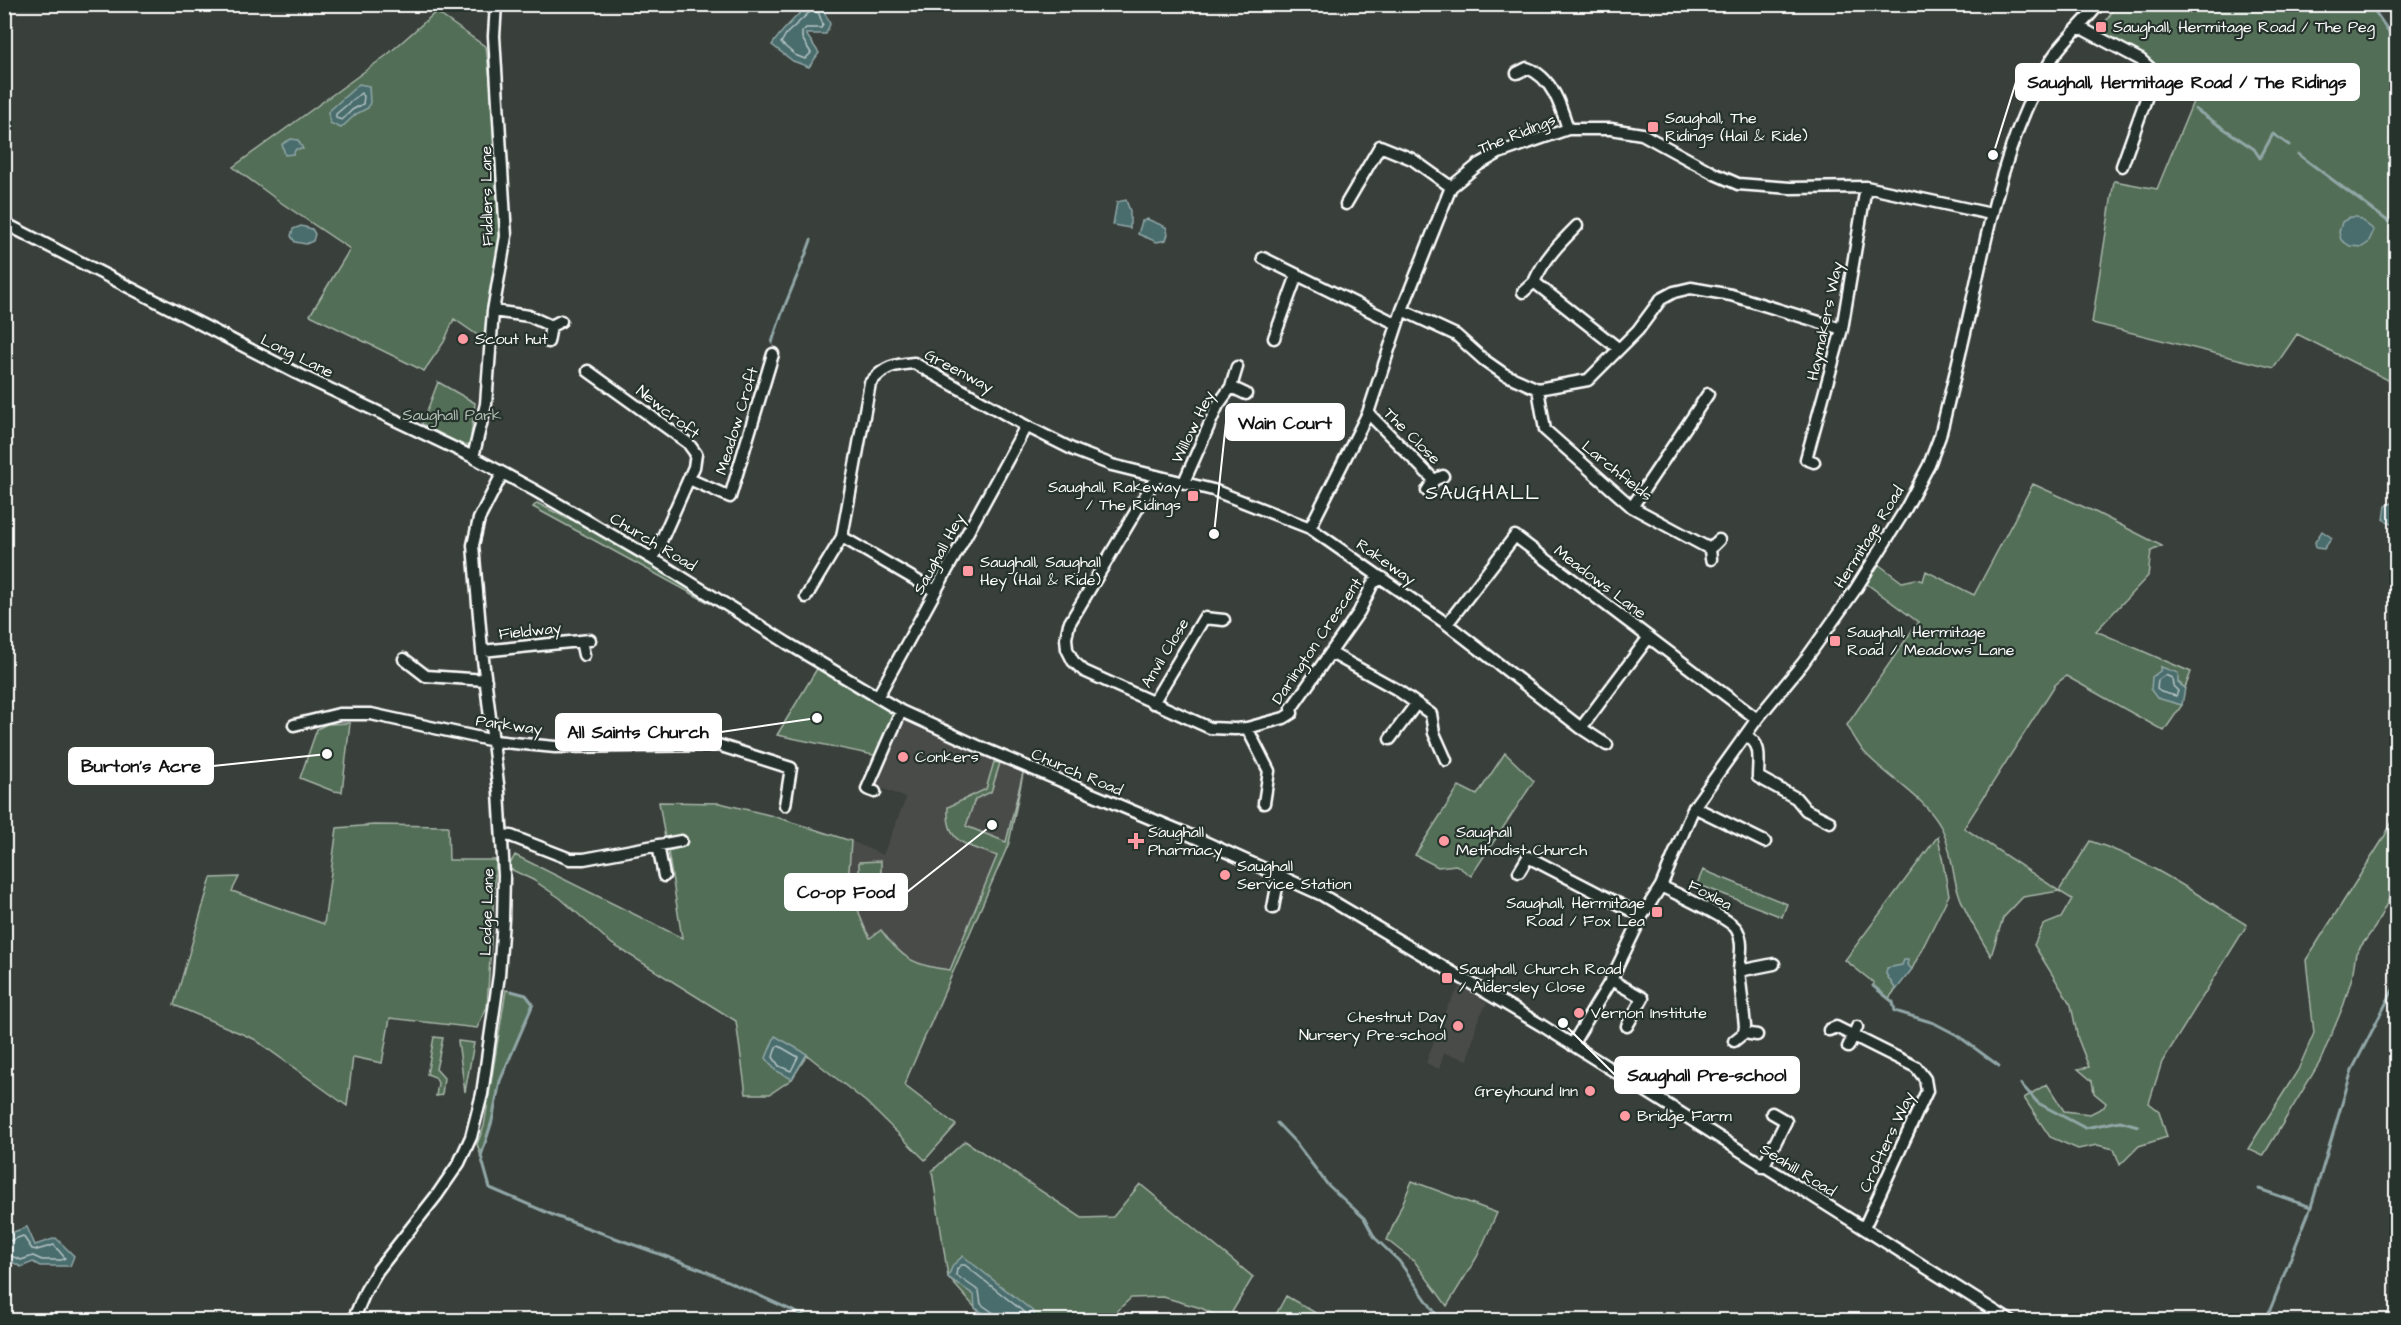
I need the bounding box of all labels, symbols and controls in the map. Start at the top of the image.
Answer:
place label: Saughall, Hermitage Road / The Peg [2113,16,2375,39]
marker: Saughall, Hermitage Road / The Peg [2094,20,2108,34]
callout: Saughall, Hermitage Road / The Ridings [2016,64,2359,100]
text: Saughall, Hermitage Road / The Ridings [2026,70,2347,96]
place label: Saughall, The Ridings (Hail & Ride) [1665,107,1808,148]
street label: The Ridings [1475,109,1559,160]
marker: Saughall, The Ridings (Hail & Ride) [1646,120,1660,134]
street label: Fiddlers Lane [475,145,499,246]
street label: Haymakers Way [1802,259,1849,383]
place label: Scout hut [475,328,548,350]
street label: Long Lane [256,329,337,384]
marker: Scout hut [456,332,470,346]
street label: Greenway [920,344,998,399]
street label: Meadow Croft [710,364,764,478]
street label: Newcroft [631,380,705,444]
street label: Willow Hey [1166,387,1221,467]
street label: The Close [1379,403,1446,470]
park label: Saughall Park [402,404,502,427]
callout: Wain Court [1226,404,1344,440]
text: Wain Court [1237,411,1333,436]
street label: Larchfields [1577,436,1657,506]
place label: Saughall, Rakeway / The Ridings [1048,476,1181,517]
district label: SAUGHALL [1425,479,1541,507]
street label: Hermitage Road [1829,482,1910,593]
marker: Saughall, Rakeway / The Ridings [1186,489,1200,503]
street label: Church Road [606,507,700,577]
street label: Saughall Hey [908,509,971,599]
street label: Rakeway [1351,534,1420,591]
street label: Meadows Lane [1549,540,1651,624]
place label: Saughall, Saughall Hey (Hail & Ride) [980,551,1101,592]
marker: Saughall, Saughall Hey (Hail & Ride) [961,564,975,578]
street label: Darlington Crescent [1266,573,1369,709]
street label: Anvil Close [1136,614,1195,692]
street label: Fieldway [498,617,563,646]
place label: Saughall, Hermitage Road / Meadows Lane [1847,621,2015,661]
marker: Saughall, Hermitage Road / Meadows Lane [1828,634,1842,648]
street label: Parkway [474,709,544,742]
callout: All Saints Church [556,714,721,750]
text: All Saints Church [567,720,710,745]
street label: Church Road [1028,743,1126,801]
place label: Conkers [915,746,979,768]
callout: Burton’s Acre [69,748,213,784]
marker: Conkers [896,750,910,764]
text: Burton’s Acre [81,754,201,779]
place label: Saughall Pharmacy [1148,821,1223,862]
place label: Saughall Methodist Church [1456,821,1587,861]
marker: Saughall Pharmacy [1129,834,1143,848]
marker: Saughall Methodist Church [1437,834,1451,848]
place label: Saughall Service Station [1237,855,1351,895]
street label: Lodge Lane [474,868,501,956]
marker: Saughall Service Station [1218,868,1232,882]
callout: Co-op Food [785,874,907,910]
street label: Foxlea [1684,874,1736,916]
text: Co-op Food [797,880,896,905]
place label: Saughall, Hermitage Road / Fox Lea [1506,892,1645,932]
marker: Saughall, Hermitage Road / Fox Lea [1650,905,1664,919]
place label: Saughall, Church Road / Aldersley Close [1459,958,1622,999]
marker: Saughall, Church Road / Aldersley Close [1440,971,1454,985]
place label: Vernon Institute [1591,1002,1707,1024]
place label: Chestnut Day Nursery Pre-school [1299,1006,1446,1047]
marker: Vernon Institute [1572,1006,1586,1020]
marker: Chestnut Day Nursery Pre-school [1451,1019,1465,1033]
callout: Saughall Pre-school [1615,1057,1799,1093]
text: Saughall Pre-school [1626,1063,1787,1089]
place label: Greyhound Inn [1475,1080,1578,1103]
marker: Greyhound Inn [1583,1084,1597,1098]
street label: Crofters Way [1854,1088,1921,1196]
place label: Bridge Farm [1637,1105,1732,1128]
marker: Bridge Farm [1618,1109,1632,1123]
street label: Seahill Road [1756,1138,1840,1202]

